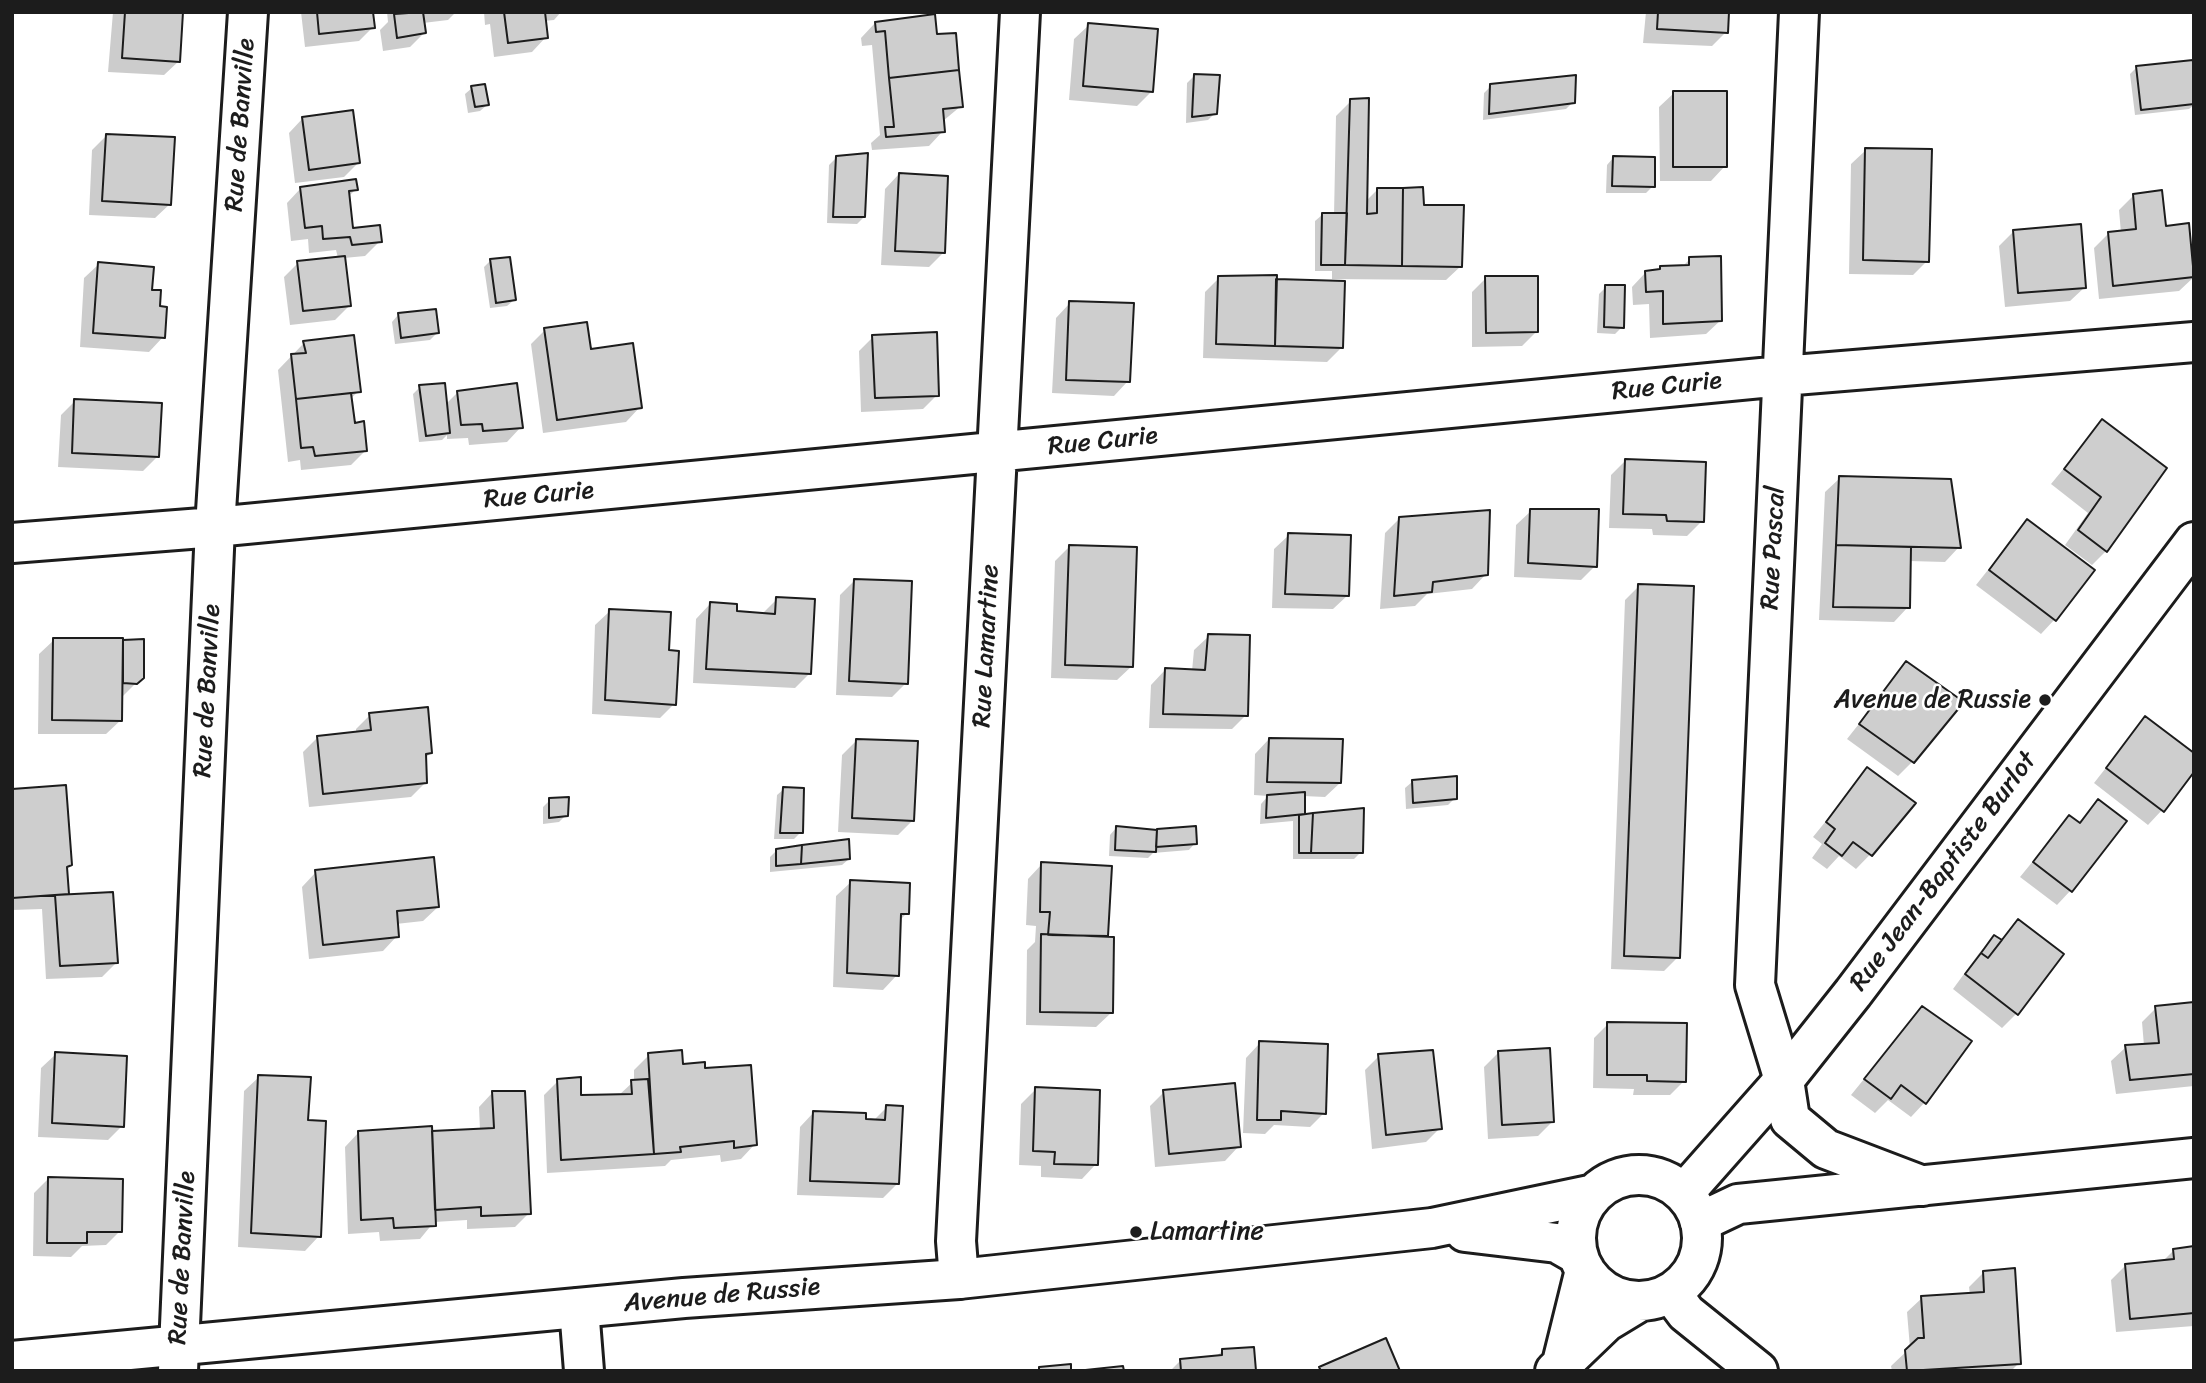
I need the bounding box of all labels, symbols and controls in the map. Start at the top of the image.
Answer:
street label: Rue de Banville [219,37,263,213]
street label: Rue Curie [1610,366,1724,408]
street label: Rue Curie [1046,421,1160,463]
street label: Rue Curie [483,476,595,516]
street label: Rue Pascal [1755,485,1793,611]
street label: Rue Lamartine [967,563,1007,729]
street label: Rue de Banville [188,603,228,779]
place label: Avenue de Russie [1834,684,2031,716]
marker: Avenue de Russie [2037,692,2053,708]
street label: Rue Jean-Baptiste Burlot [1844,746,2044,998]
street label: Rue de Banville [163,1170,203,1346]
place label: Lamartine [1150,1216,1264,1248]
marker: Lamartine [1128,1224,1144,1240]
street label: Avenue de Russie [623,1272,821,1320]

